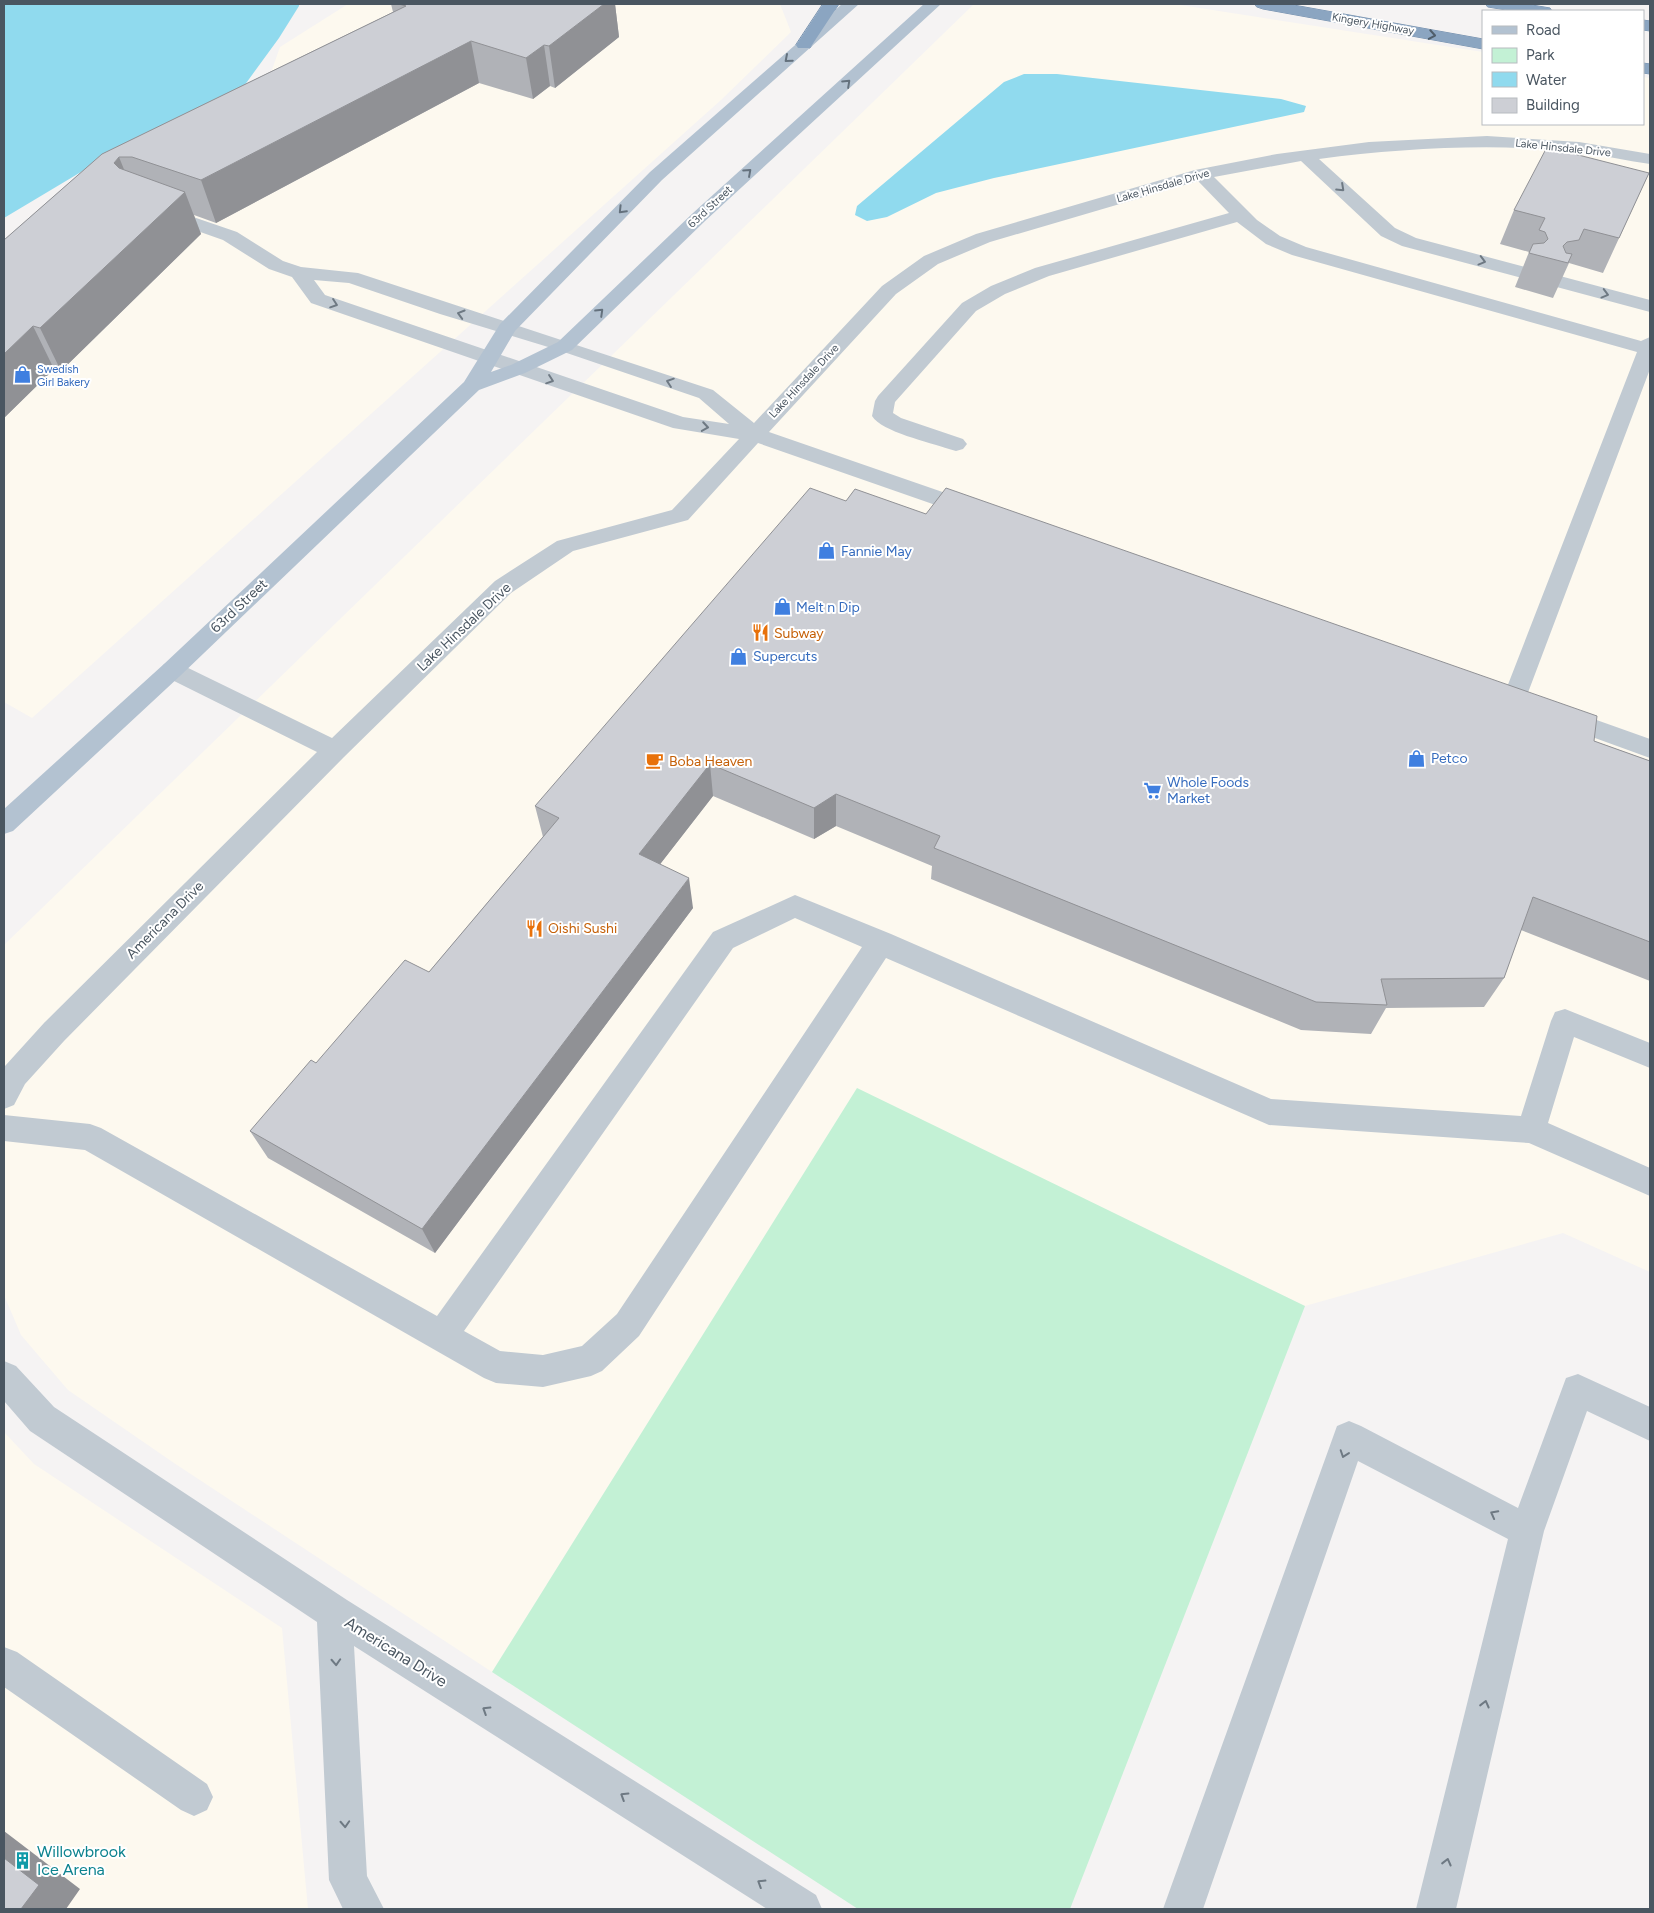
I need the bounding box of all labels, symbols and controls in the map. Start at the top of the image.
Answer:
street label: Kingery Highway [1331,10,1415,38]
legend [1482,10,1644,125]
text: Road [1526,21,1561,39]
one-way arrow [1427,29,1436,39]
text: Park [1526,46,1555,64]
one-way arrow [785,53,794,62]
text: Water [1526,71,1566,89]
one-way arrow [841,79,850,88]
text: Building [1526,96,1580,114]
street label: Lake Hinsdale Drive [1515,137,1611,159]
street label: Lake Hinsdale Drive [1115,167,1211,205]
one-way arrow [742,169,751,178]
one-way arrow [1335,182,1344,191]
street label: 63rd Street [685,183,735,231]
one-way arrow [619,205,628,214]
one-way arrow [1477,255,1486,266]
one-way arrow [1601,288,1610,299]
one-way arrow [329,298,338,308]
one-way arrow [594,309,603,318]
one-way arrow [457,310,465,320]
street label: Lake Hinsdale Drive [767,341,841,421]
place label: Swedish Girl Bakery [37,363,90,389]
shop icon: Swedish Girl Bakery [13,365,33,385]
one-way arrow [545,374,554,384]
one-way arrow [667,378,675,388]
one-way arrow [701,422,709,432]
shop icon: Fannie May [817,541,837,561]
place label: Fannie May [841,543,913,560]
street label: 63rd Street [207,576,271,636]
street label: Lake Hinsdale Drive [414,579,515,675]
shop icon: Melt n Dip [772,597,792,617]
place label: Melt n Dip [796,599,860,616]
restaurant icon: Subway [750,623,770,643]
place label: Subway [774,625,824,642]
shop icon: Supercuts [729,646,749,666]
place label: Supercuts [753,648,817,665]
shop icon: Petco [1407,748,1427,768]
place label: Petco [1431,750,1468,767]
cafe icon: Boba Heaven [645,751,665,771]
place label: Boba Heaven [669,753,752,770]
place label: Whole Foods Market [1167,774,1249,807]
supermarket icon: Whole Foods Market [1143,780,1163,800]
street label: Americana Drive [123,877,208,962]
restaurant icon: Oishi Sushi [524,918,544,938]
place label: Oishi Sushi [548,920,617,937]
one-way arrow [1340,1449,1350,1457]
one-way arrow [1490,1510,1499,1520]
street label: Americana Drive [341,1613,451,1691]
one-way arrow [331,1658,342,1666]
one-way arrow [1479,1699,1490,1708]
one-way arrow [483,1706,492,1716]
one-way arrow [620,1793,629,1803]
one-way arrow [339,1820,350,1828]
place label: Willowbrook Ice Arena [37,1842,126,1879]
building icon: Willowbrook Ice Arena [13,1850,33,1870]
one-way arrow [1441,1857,1452,1866]
one-way arrow [757,1880,766,1890]

